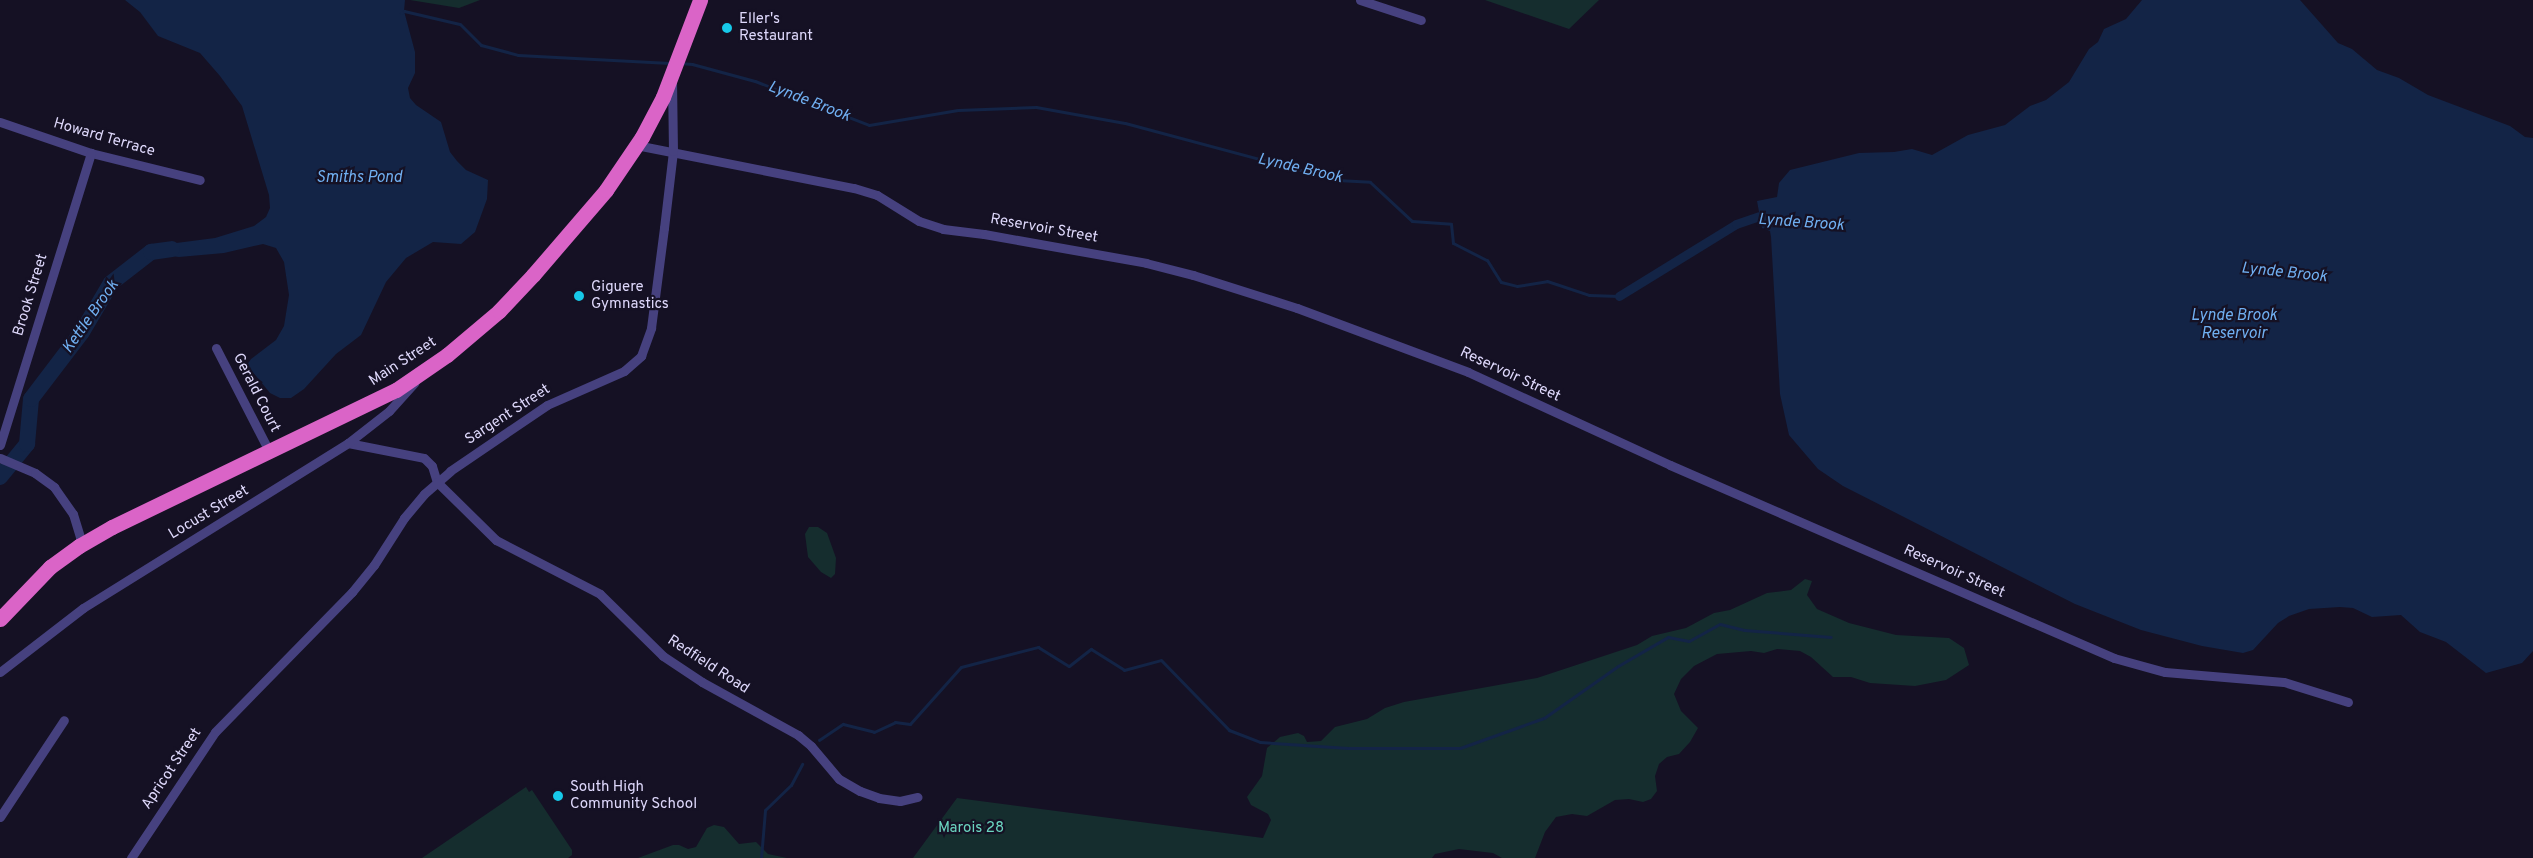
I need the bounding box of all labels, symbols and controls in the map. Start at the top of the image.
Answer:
place label: Eller's Restaurant [739,10,813,45]
marker: Eller's Restaurant [720,21,734,35]
water label: Lynde Brook [765,78,853,126]
street label: Howard Terrace [51,115,157,161]
water label: Lynde Brook [1256,150,1344,188]
water label: Smiths Pond [316,168,402,188]
water label: Lynde Brook [1757,210,1845,236]
street label: Reservoir Street [989,211,1099,247]
street label: Brook Street [10,252,52,338]
water label: Lynde Brook [2240,259,2328,287]
water label: Kettle Brook [59,277,123,357]
place label: Giguere Gymnastics [591,278,669,313]
marker: Giguere Gymnastics [572,289,586,303]
water label: Lynde Brook Reservoir [2191,306,2277,344]
street label: Main Street [366,334,440,390]
street label: Reservoir Street [1457,344,1563,406]
street label: Gerald Court [228,350,284,436]
street label: Sargent Street [462,381,554,449]
street label: Locust Street [166,482,252,544]
street label: Reservoir Street [1901,542,2007,602]
street label: Redfield Road [664,632,752,698]
street label: Apricot Street [138,725,206,813]
place label: South High Community School [570,778,697,813]
marker: South High Community School [551,789,565,803]
park label: Marois 28 [938,820,1004,838]

